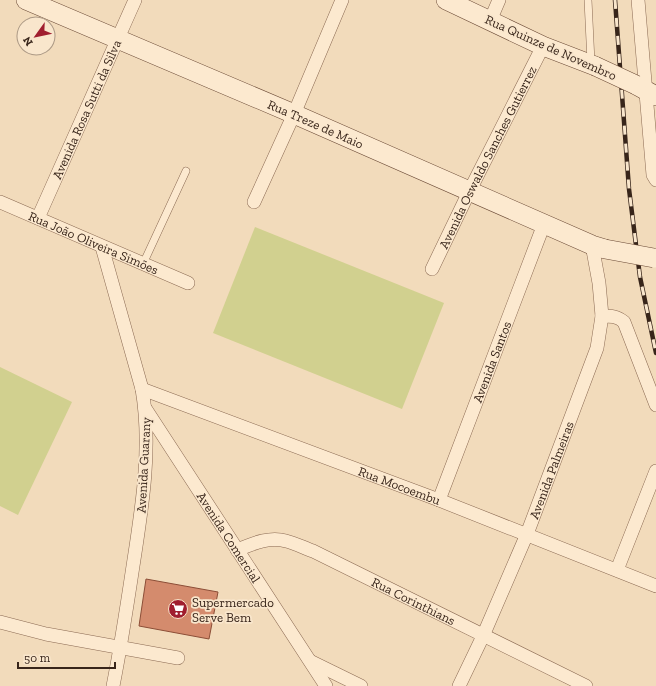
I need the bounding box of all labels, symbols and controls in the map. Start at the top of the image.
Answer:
street label: Rua Quinze de Novembro [483,12,619,83]
north arrow [16,16,56,56]
text: N [20,34,36,48]
street label: Avenida Rosa Sutti da Silva [49,37,125,181]
street label: Avenida Oswaldo Sanches Gutierrez [436,63,540,251]
street label: Rua Treze de Maio [265,97,366,152]
street label: Rua João Oliveira Simões [26,208,161,278]
street label: Avenida Santos [470,319,514,405]
street label: Avenida Guarany [134,416,154,513]
street label: Avenida Palmeiras [526,419,577,521]
street label: Rua Mocoembu [356,464,443,508]
street label: Avenida Comercial [194,489,264,586]
street label: Rua Corinthians [369,574,458,628]
place label: Supermercado Serve Bem [192,595,274,625]
supermarket icon: Supermercado Serve Bem [167,598,189,620]
scale bar [18,644,115,670]
text: 50 m [24,651,51,665]

